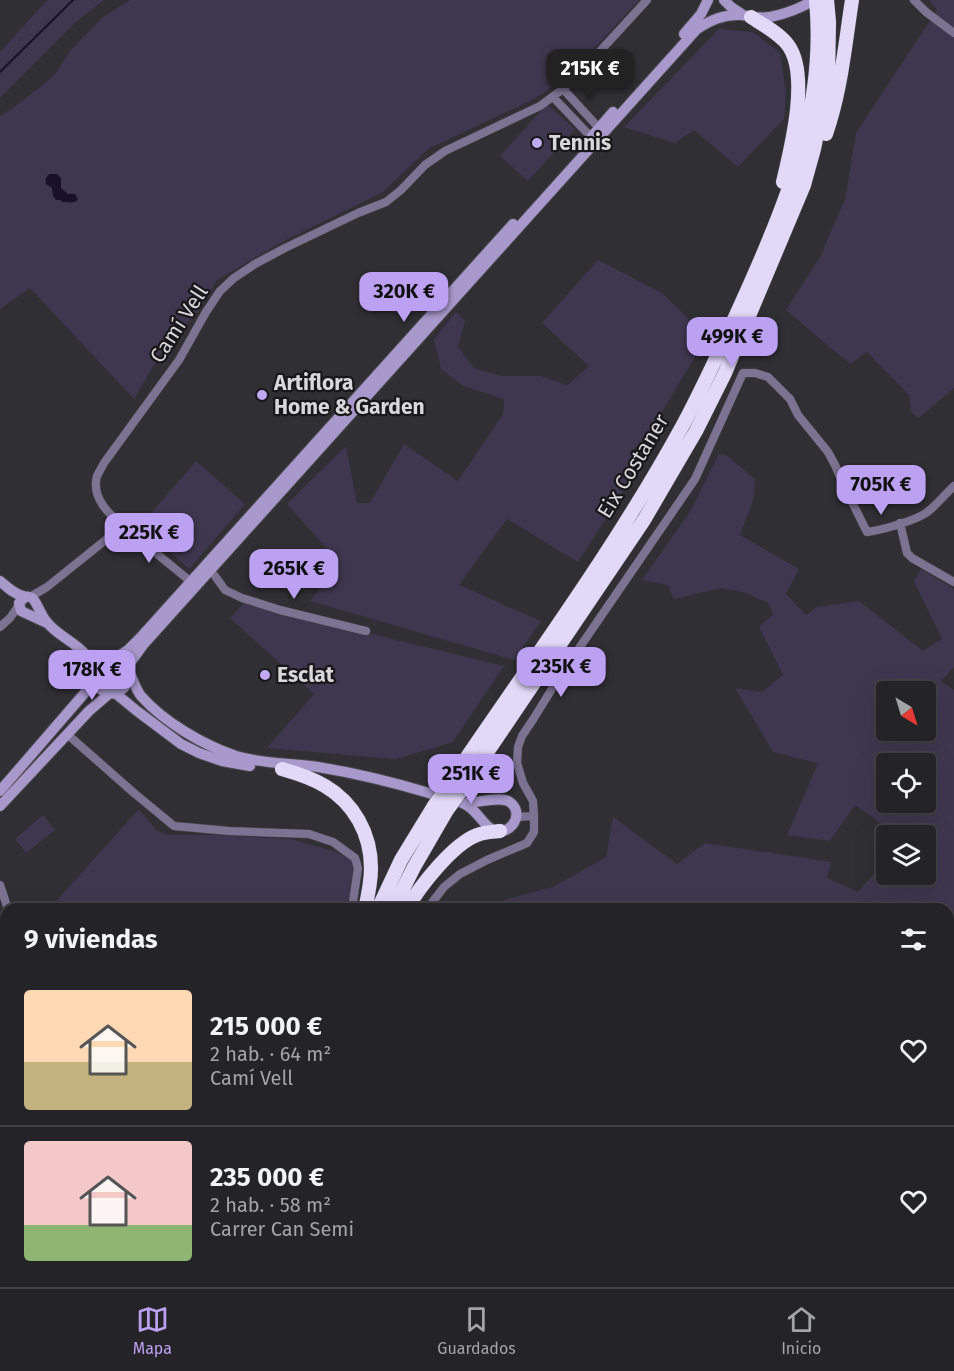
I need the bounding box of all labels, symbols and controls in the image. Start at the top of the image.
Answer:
pin: 215K € [541,49,639,100]
text: 215K € [560,56,620,80]
place label: Tennis [549,130,611,156]
marker: Tennis [530,136,544,150]
pin: 320K € [355,272,453,323]
text: 320K € [373,279,435,303]
street label: Camí Vell [144,280,214,368]
pin: 499K € [683,317,781,368]
text: 499K € [701,324,763,348]
place label: Artiflora Home & Garden [273,370,425,420]
marker: Artiflora Home & Garden [255,388,269,402]
street label: Eix Costaner [592,409,674,523]
pin: 705K € [832,465,930,516]
text: 705K € [851,472,911,496]
pin: 225K € [100,513,198,564]
text: 225K € [119,520,179,544]
pin: 265K € [245,549,343,600]
text: 265K € [263,556,325,580]
pin: 235K € [512,647,610,698]
pin: 178K € [43,650,141,701]
text: 235K € [531,654,591,678]
text: 178K € [62,657,122,681]
place label: Esclat [277,662,335,688]
marker: Esclat [258,668,272,682]
north arrow [876,681,936,741]
map controls [876,681,936,885]
button: locate [876,753,936,813]
pin: 251K € [422,754,520,805]
text: 251K € [442,761,500,785]
button: layers [876,825,936,885]
icon: filters [897,923,930,956]
text: 9 viviendas [24,924,158,955]
text: 215 000 € [210,1011,322,1042]
icon: home [72,1014,144,1086]
icon: heart [897,1034,930,1067]
text: 2 hab. · 64 m² [210,1042,331,1066]
text: Camí Vell [210,1066,293,1090]
text: 235 000 € [210,1162,324,1193]
icon: home [72,1165,144,1237]
icon: heart [897,1185,930,1218]
text: 2 hab. · 58 m² [210,1193,331,1217]
text: Carrer Can Semi [210,1217,354,1241]
tab: Mapa [133,1303,172,1358]
tab: Guardados [437,1303,516,1358]
tab: Inicio [781,1303,821,1358]

